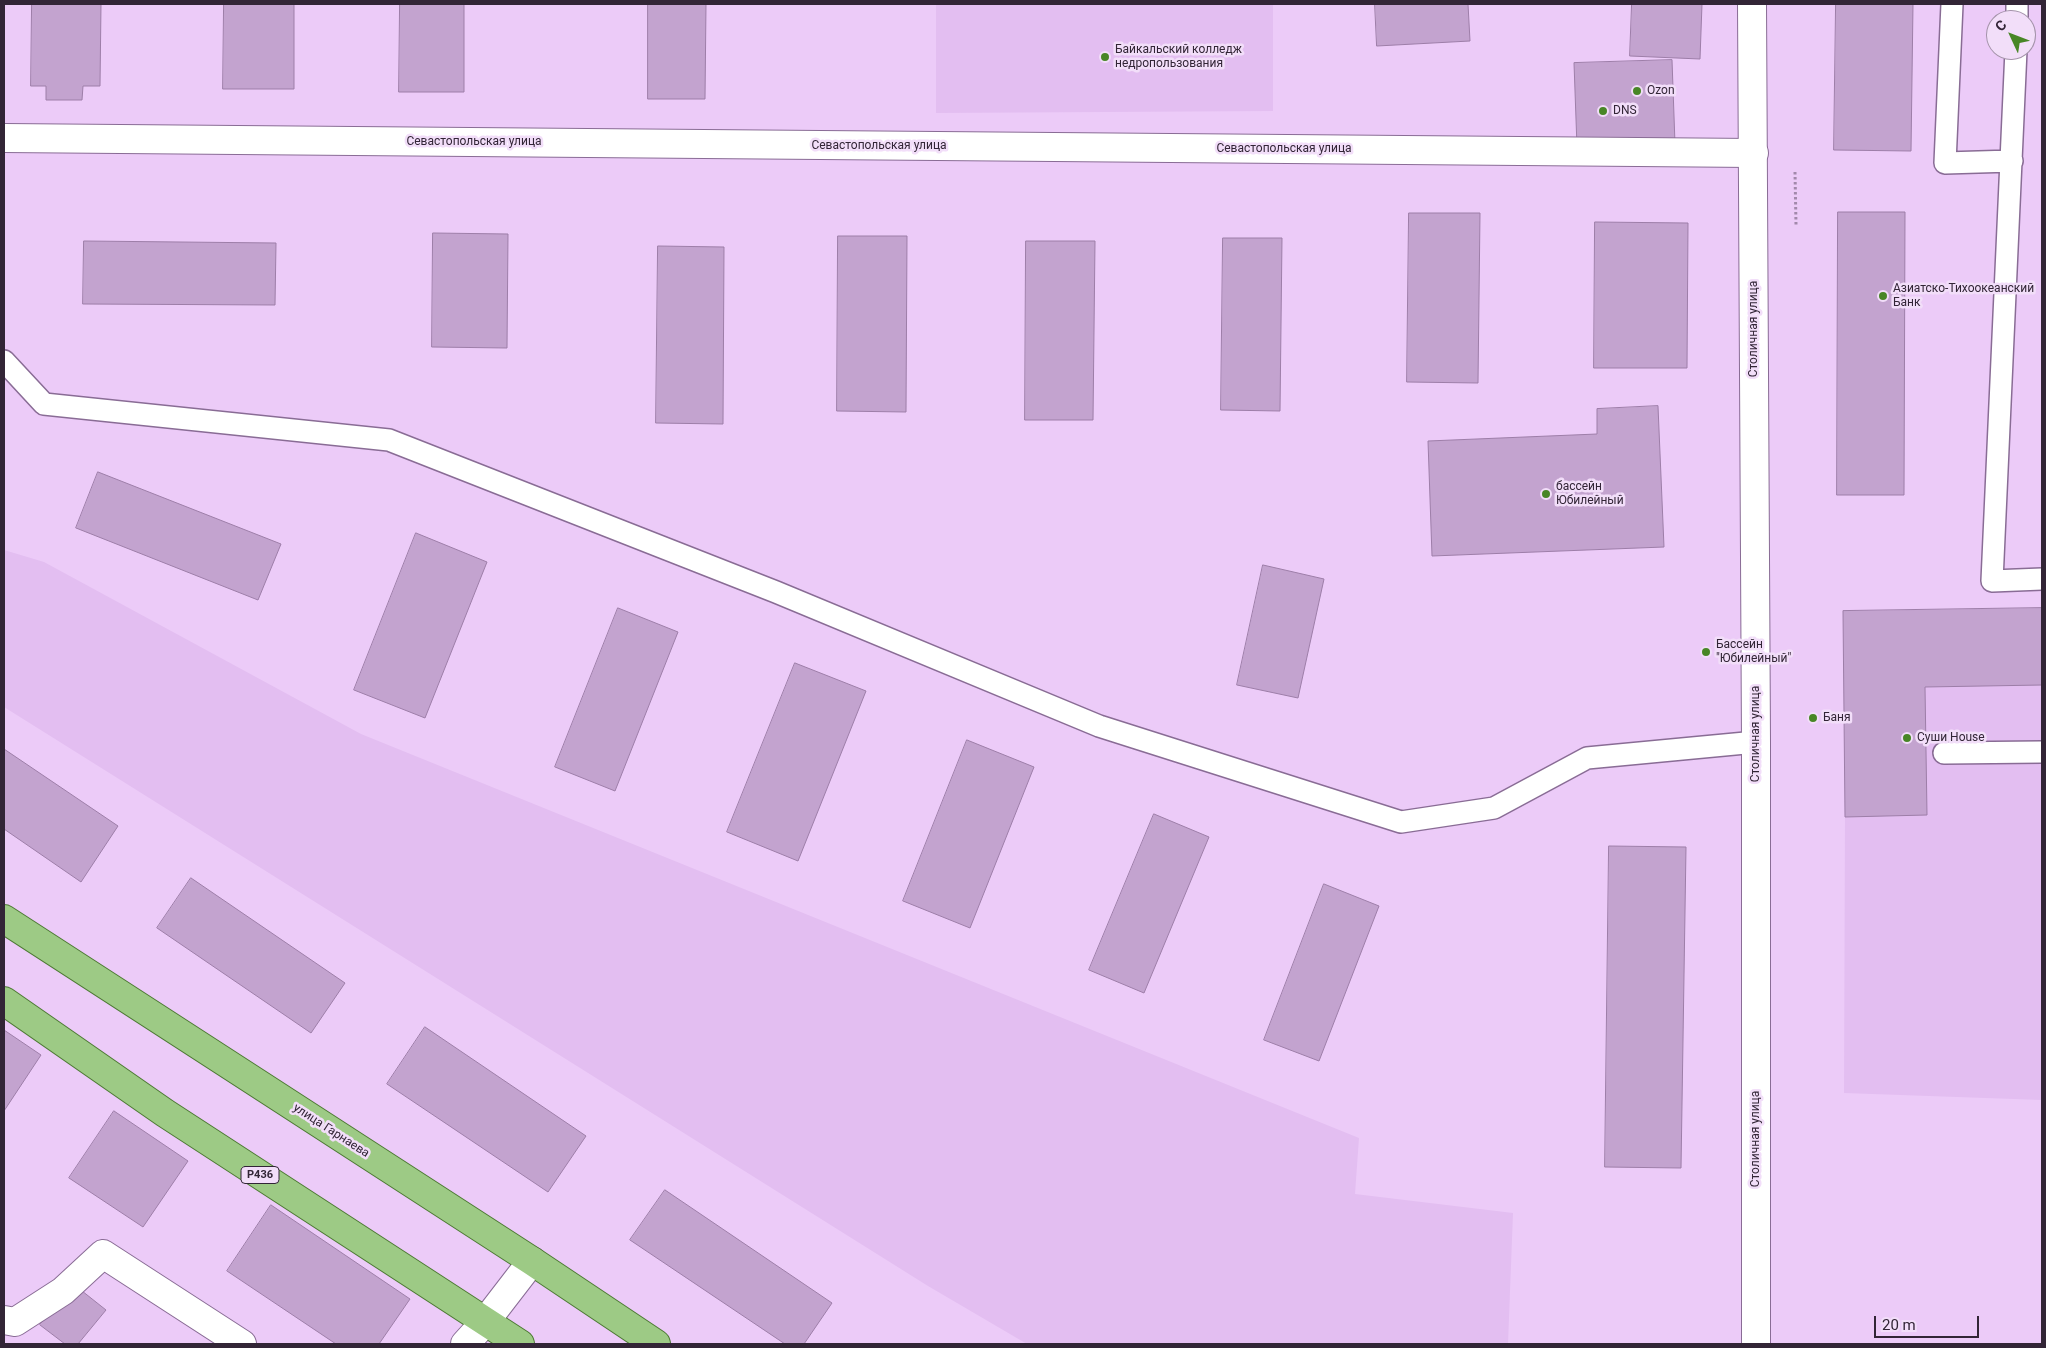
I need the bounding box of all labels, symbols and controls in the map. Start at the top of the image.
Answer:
north arrow [1986,10,2036,60]
text: С [1992,17,2010,34]
place label: Байкальский колледж недропользования [1115,43,1242,71]
marker: Байкальский колледж недропользования [1099,51,1111,63]
place label: Ozon [1647,84,1675,98]
marker: Ozon [1631,85,1643,97]
place label: DNS [1613,104,1637,118]
marker: DNS [1597,105,1609,117]
street label: Севастопольская улица [406,135,542,149]
street label: Севастопольская улица [811,139,947,153]
street label: Севастопольская улица [1216,142,1352,156]
street label: Столичная улица [1747,281,1761,377]
place label: Азиатско-Тихоокеанский Банк [1893,282,2034,310]
marker: Азиатско-Тихоокеанский Банк [1877,290,1889,302]
place label: бассейн Юбилейный [1556,480,1624,508]
marker: бассейн Юбилейный [1540,488,1552,500]
place label: Бассейн "Юбилейный" [1716,638,1791,666]
marker: Бассейн "Юбилейный" [1700,646,1712,658]
street label: Столичная улица [1749,686,1763,782]
place label: Баня [1823,711,1851,725]
marker: Баня [1807,712,1819,724]
place label: Суши House [1917,731,1985,745]
marker: Суши House [1901,732,1913,744]
street label: Столичная улица [1749,1091,1763,1187]
street label: улица Гарнаева [290,1101,372,1161]
road number: P436 [241,1166,279,1184]
scale bar [1876,1306,1981,1338]
text: 20 m [1882,1316,1916,1334]

